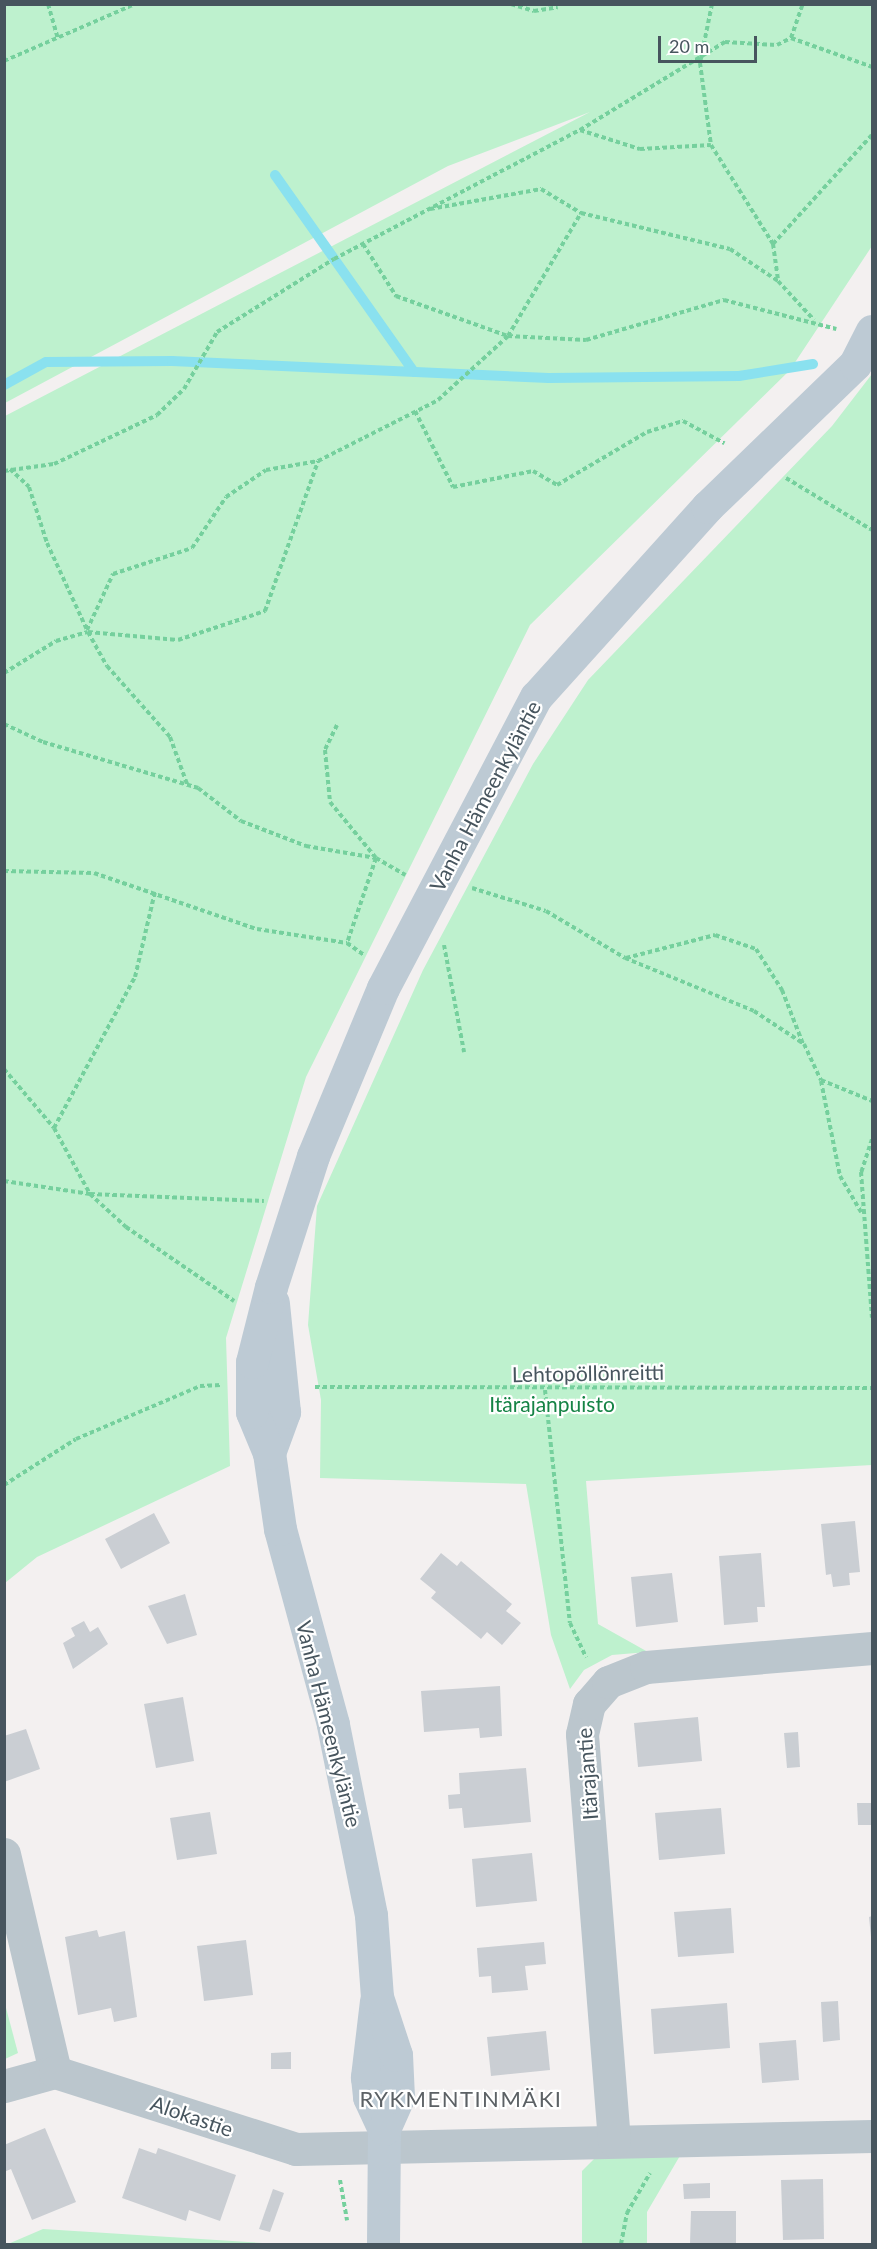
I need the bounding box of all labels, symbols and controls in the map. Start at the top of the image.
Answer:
scale bar [661,24,760,62]
text: 20 m [669,35,709,57]
street label: Vanha Hämeenkyläntie [424,696,546,896]
street label: Lehtopöllönreitti [512,1359,664,1387]
park label: Itärajanpuisto [489,1391,615,1417]
street label: Vanha Hämeenkyläntie [291,1618,367,1830]
street label: Itärajantie [571,1727,603,1821]
district label: RYKMENTINMÄKI [360,2086,562,2112]
street label: Alokastie [148,2090,236,2142]

